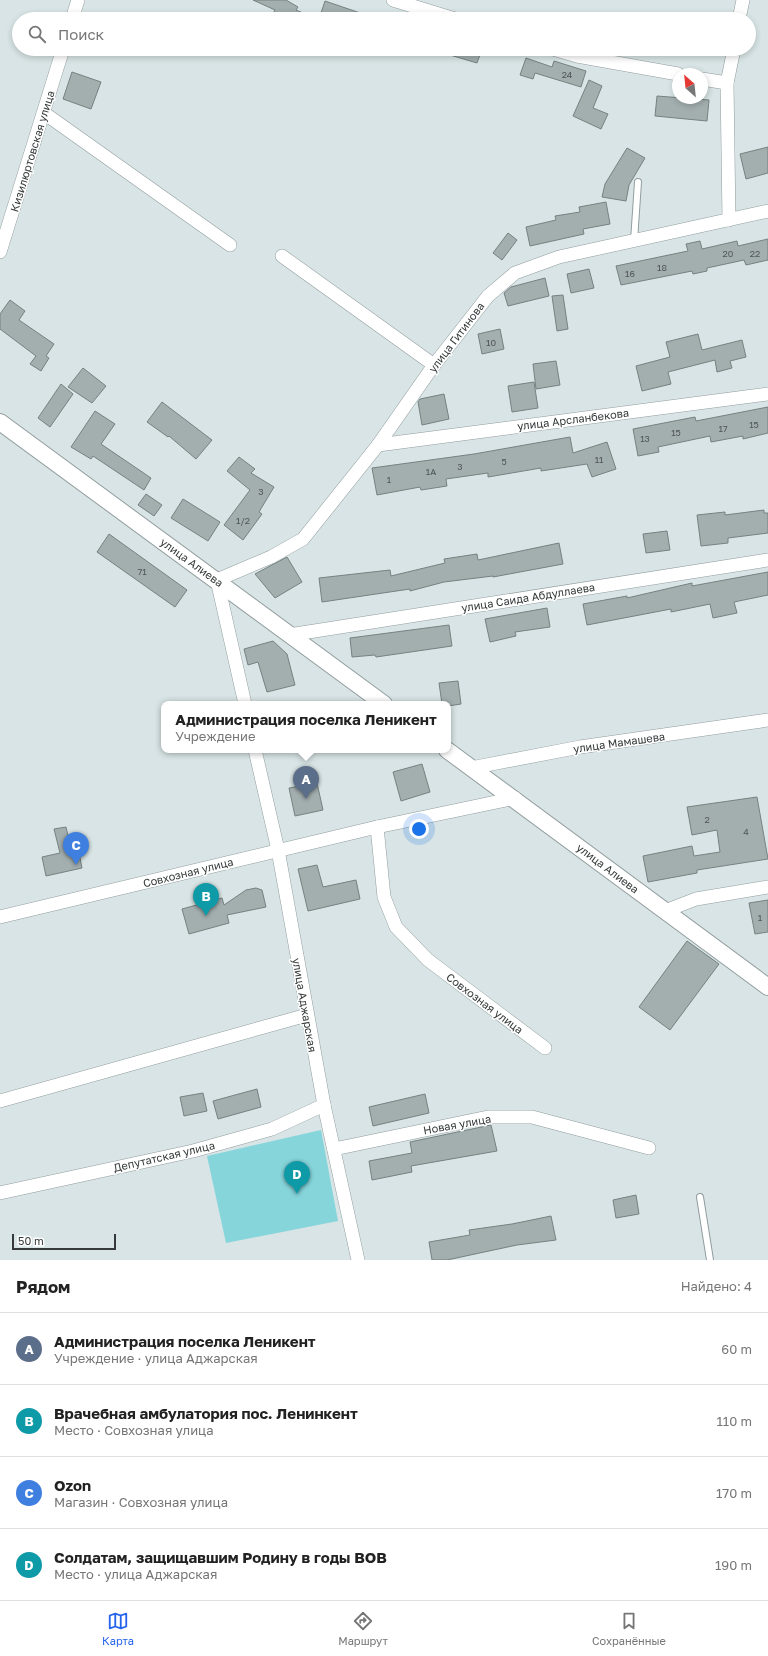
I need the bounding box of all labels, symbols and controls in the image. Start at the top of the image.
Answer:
search box [12,12,756,56]
icon: search [26,23,48,45]
text: Поиск [58,25,104,43]
north arrow [672,68,708,104]
house number: 24 [562,69,573,80]
street label: Кизилюртовская улица [7,89,57,213]
house number: 20 [723,248,734,259]
house number: 22 [750,248,760,259]
house number: 18 [657,262,667,273]
house number: 16 [625,268,635,279]
street label: улица Гитинова [425,299,487,375]
house number: 10 [486,337,496,348]
street label: улица Арсланбекова [516,406,630,432]
house number: 15 [749,419,759,430]
house number: 17 [718,423,728,434]
house number: 15 [671,427,681,438]
house number: 13 [640,433,650,444]
house number: 11 [595,454,604,465]
house number: 5 [501,456,507,467]
house number: 3 [457,461,463,472]
house number: 1А [426,466,436,477]
house number: 1 [387,474,392,485]
house number: 3 [258,486,264,497]
house number: 1/2 [236,515,250,526]
street label: улица Алиева [158,535,226,589]
house number: 71 [137,566,147,577]
street label: улица Саида Абдуллаева [460,580,596,614]
popup [161,701,451,753]
text: Администрация поселка Леникент [175,710,437,728]
text: Учреждение [175,728,255,744]
street label: улица Мамашева [572,729,666,755]
pin: A [293,766,319,799]
house number: 2 [704,814,710,825]
your location [409,819,429,839]
house number: 4 [743,826,749,837]
pin: C [63,832,89,865]
street label: улица Алиева [574,840,642,896]
street label: Совхозная улица [142,854,234,890]
pin: B [193,883,219,916]
house number: 1 [758,912,763,923]
street label: улица Аджарская [290,957,320,1053]
street label: Совхозная улица [444,970,526,1036]
street label: Новая улица [422,1112,492,1136]
street label: Депутатская улица [112,1138,216,1174]
pin: D [284,1161,310,1194]
scale bar [12,1232,116,1251]
text: 50 m [18,1234,44,1247]
text: Рядом [16,1276,70,1297]
text: Найдено: 4 [681,1278,752,1294]
text: Администрация поселка Леникент [54,1332,316,1350]
text: A [24,1341,34,1357]
text: 60 m [721,1341,752,1357]
text: Учреждение · улица Аджарская [54,1350,258,1366]
text: Врачебная амбулатория пос. Ленинкент [54,1404,358,1422]
text: B [24,1413,34,1429]
text: 110 m [717,1413,752,1429]
text: Место · Совхозная улица [54,1422,214,1438]
text: Ozon [54,1476,91,1494]
text: C [24,1485,34,1501]
text: 170 m [716,1485,752,1501]
text: Магазин · Совхозная улица [54,1494,228,1510]
text: Солдатам, защищавшим Родину в годы ВОВ [54,1548,387,1566]
text: D [24,1557,34,1573]
text: 190 m [715,1557,752,1573]
text: Место · улица Аджарская [54,1566,217,1582]
tab: Карта [102,1610,134,1647]
tab: Маршрут [338,1610,388,1647]
tab: Сохранённые [592,1610,666,1647]

